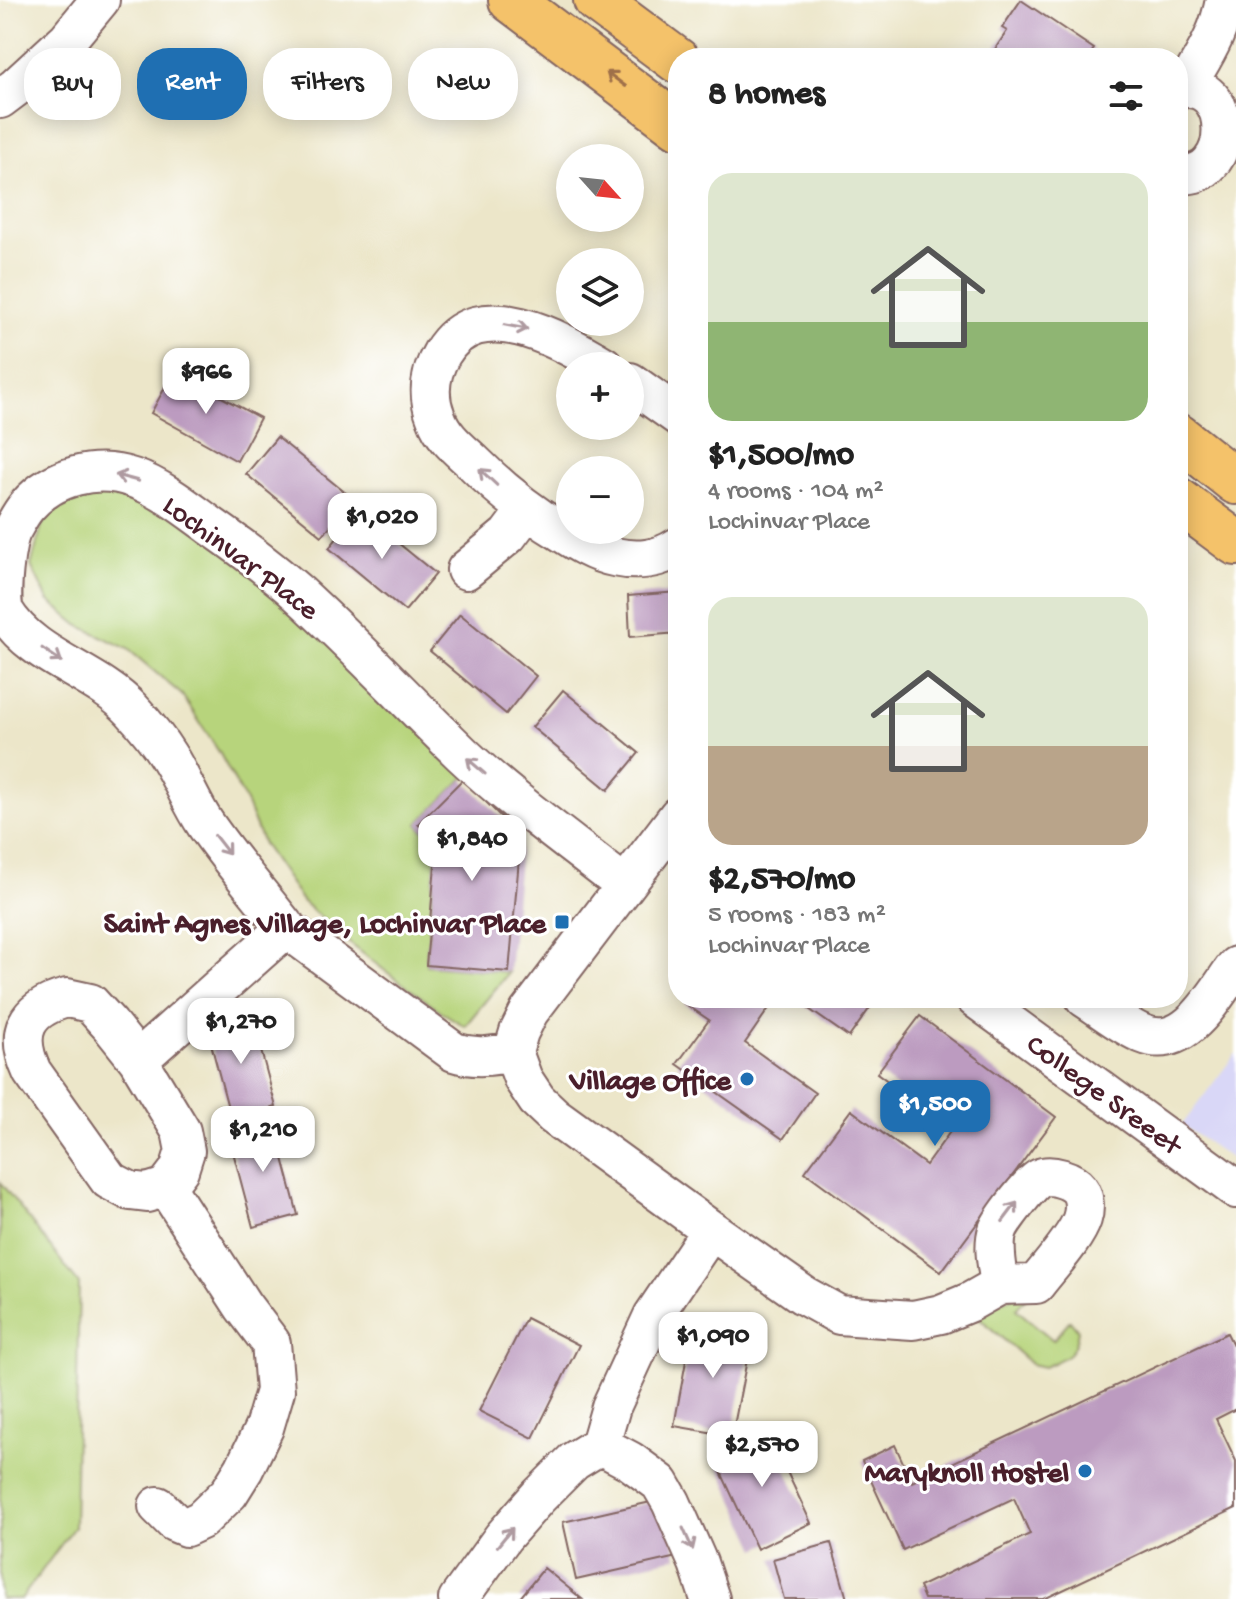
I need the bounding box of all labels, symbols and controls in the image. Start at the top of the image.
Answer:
chip: Buy [24,48,121,120]
chip: Rent [137,48,247,120]
chip: Filters [263,48,392,120]
chip: New [408,48,518,120]
one-way arrow [605,71,627,87]
icon: filters [1104,74,1148,118]
text: 8 homes [708,76,825,116]
north arrow [556,144,644,232]
map controls [556,144,644,544]
icon: home [856,225,1000,369]
button: layers [556,248,644,336]
one-way arrow [503,320,528,335]
pin: $966 [159,348,253,416]
button: + [556,352,644,440]
text: $966 [180,358,232,389]
text: $1,500/mo [708,437,854,477]
button: − [556,456,644,544]
one-way arrow [479,468,498,487]
one-way arrow [114,469,140,484]
text: 4 rooms · 104 m² [708,477,884,508]
street label: Lochinvar Place [154,489,325,630]
pin: $1,020 [317,493,447,561]
text: $1,020 [346,503,418,534]
text: Lochinvar Place [708,508,870,539]
one-way arrow [40,647,62,664]
icon: home [856,649,1000,793]
one-way arrow [466,757,486,775]
pin: $1,840 [407,815,537,883]
text: $1,840 [436,825,508,856]
one-way arrow [213,834,230,855]
text: $2,570/mo [708,861,855,901]
text: 5 rooms · 183 m² [708,901,886,932]
place label: Saint Agnes Village, Lochinvar Place [104,909,548,944]
marker: Saint Agnes Village, Lochinvar Place [553,913,571,931]
text: Lochinvar Place [708,932,870,963]
pin: $1,270 [176,998,306,1066]
text: $1,270 [205,1008,277,1039]
street label: College Sreeet [1018,1029,1189,1166]
place label: Village Office [568,1066,733,1101]
marker: Village Office [738,1070,756,1088]
pin: $1,500 [870,1080,1000,1148]
text: $1,500 [898,1090,972,1121]
pin: $1,210 [198,1106,328,1174]
text: $1,210 [229,1116,297,1147]
one-way arrow [1002,1202,1019,1223]
pin: $1,090 [648,1312,778,1380]
text: $1,090 [677,1322,749,1353]
pin: $2,570 [697,1421,827,1489]
text: $2,570 [725,1431,799,1462]
place label: Maryknoll Hostel [865,1458,1069,1493]
marker: Maryknoll Hostel [1076,1462,1094,1480]
one-way arrow [681,1526,696,1551]
one-way arrow [496,1527,514,1547]

